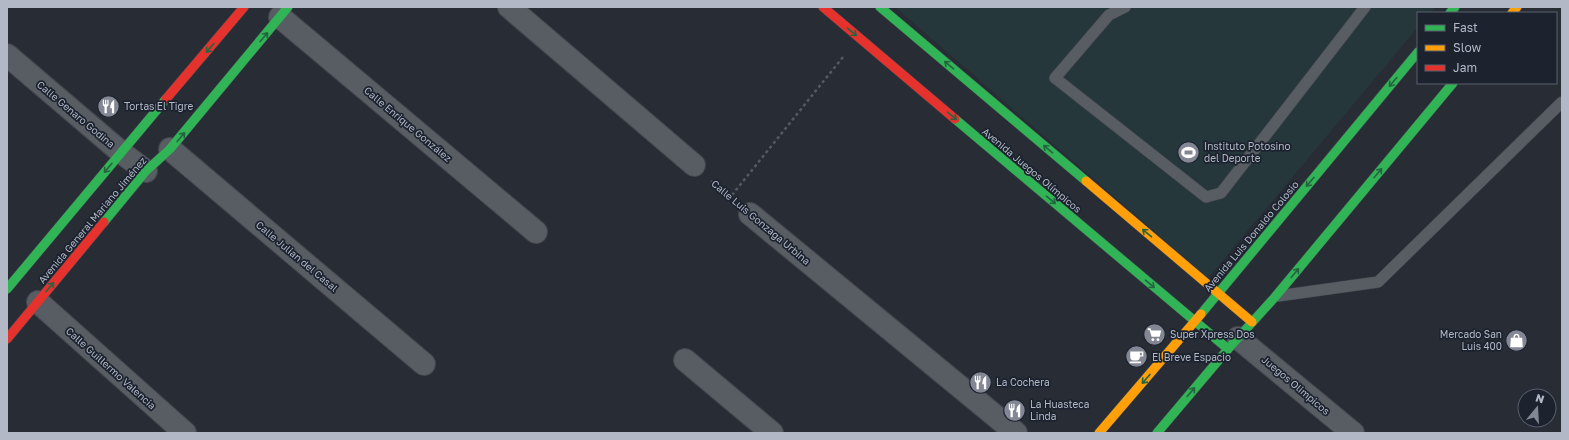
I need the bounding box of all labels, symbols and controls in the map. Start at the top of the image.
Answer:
legend [1417,12,1557,84]
text: Fast [1453,20,1478,35]
one-way arrow [847,28,858,37]
one-way arrow [259,31,268,42]
text: Slow [1453,40,1481,55]
one-way arrow [206,42,215,53]
text: Jam [1453,60,1477,75]
one-way arrow [944,61,954,70]
one-way arrow [1389,77,1398,87]
street label: Calle Genaro Godina [35,78,117,150]
street label: Calle Enrique González [362,84,454,164]
restaurant icon: Tortas El Tigre [96,93,122,119]
place label: Tortas El Tigre [124,100,193,112]
one-way arrow [946,112,957,121]
street label: Avenida Juegos Olímpicos [980,125,1084,215]
one-way arrow [176,131,185,142]
sports icon: Instituto Potosino del Deporte [1175,139,1201,165]
place label: Instituto Potosino del Deporte [1204,140,1290,164]
one-way arrow [1043,145,1053,154]
street label: Avenida General Mariano Jiménez [36,154,148,286]
one-way arrow [104,163,113,174]
one-way arrow [1374,168,1383,179]
street label: Calle Luis Gonzaga Urbina [709,177,813,267]
one-way arrow [1306,177,1315,188]
street label: Avenida Luis Donaldo Colosio [1201,178,1301,294]
one-way arrow [1046,196,1056,205]
street label: Calle Julian del Casal [254,218,340,294]
one-way arrow [1142,229,1152,238]
one-way arrow [1290,268,1299,279]
one-way arrow [1145,279,1156,288]
one-way arrow [45,282,54,293]
supermarket icon: Super Xpress Dos [1142,321,1168,347]
street label: Calle Guillermo Valencia [64,324,158,412]
shop icon: Mercado San Luis 400 [1504,327,1530,353]
place label: Super Xpress Dos [1170,328,1255,340]
place label: Mercado San Luis 400 [1440,328,1502,352]
cafe icon: El Breve Espacio [1123,344,1149,370]
place label: El Breve Espacio [1152,351,1231,363]
street label: Juegos Olimpicos [1260,353,1332,417]
restaurant icon: La Cochera [967,369,993,395]
one-way arrow [1142,373,1151,383]
place label: La Cochera [996,376,1050,388]
one-way arrow [1187,387,1196,398]
north arrow [1517,388,1557,428]
text: N [1534,391,1546,405]
restaurant icon: La Huasteca Linda [1002,397,1028,423]
place label: La Huasteca Linda [1030,398,1089,422]

